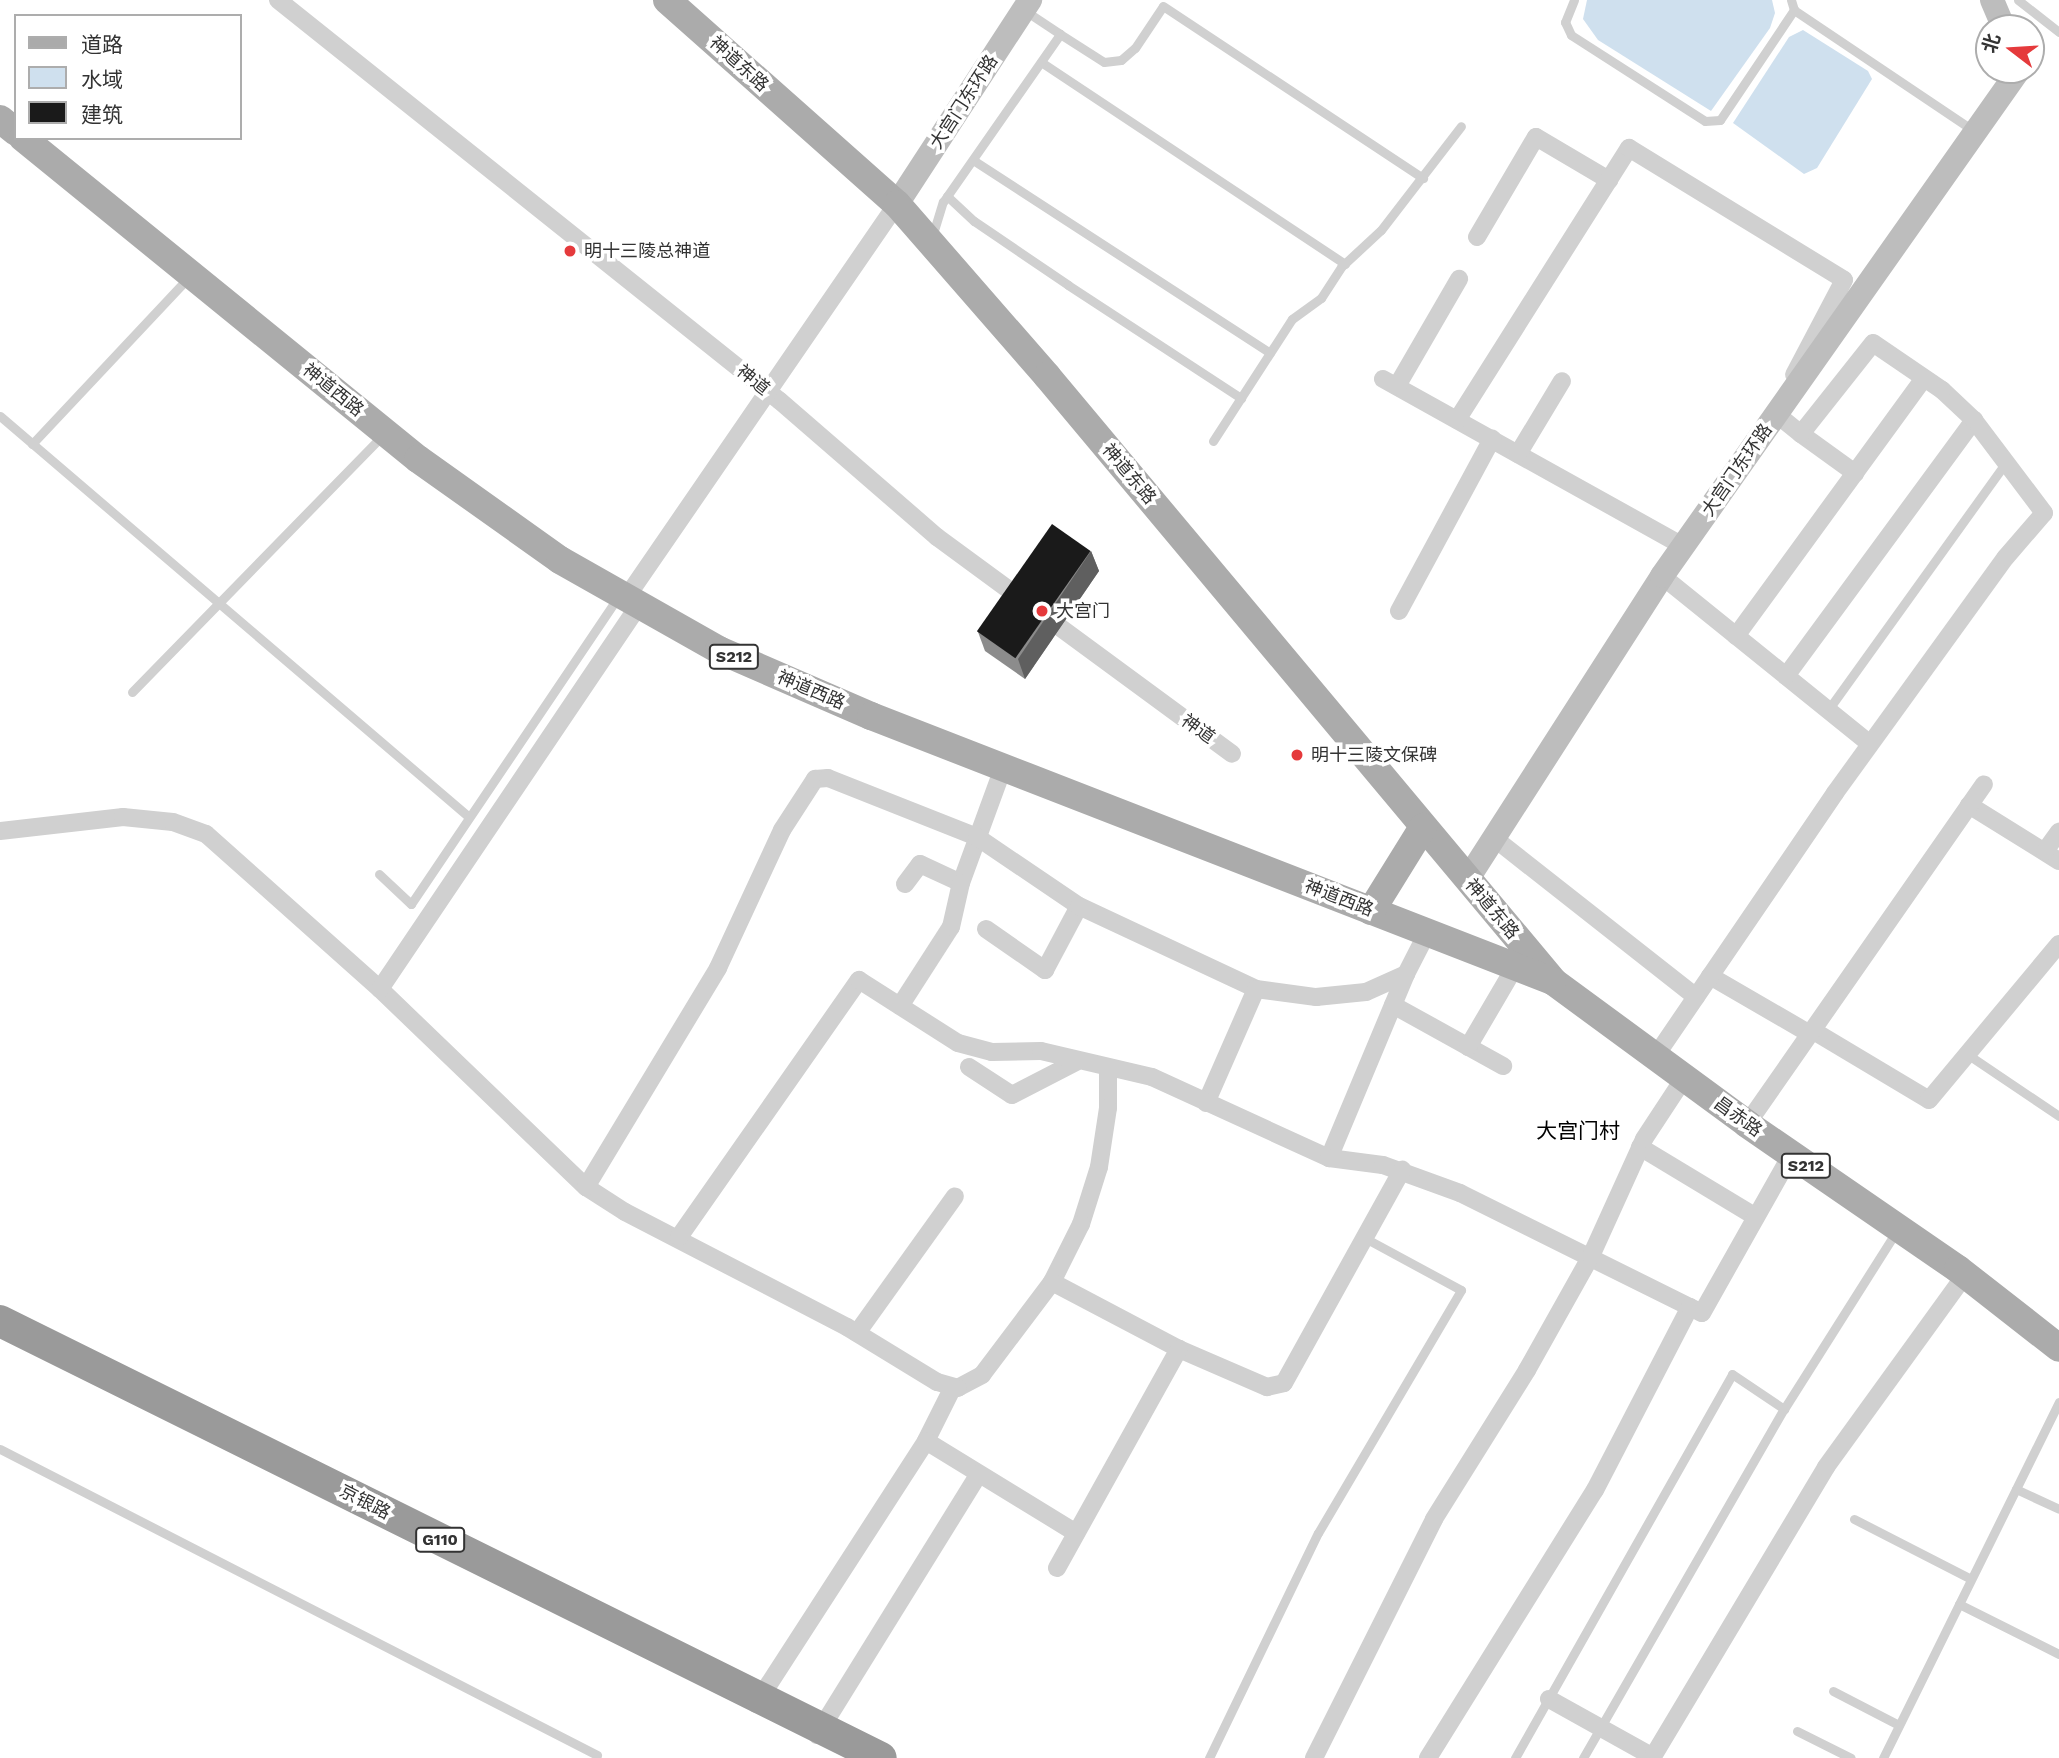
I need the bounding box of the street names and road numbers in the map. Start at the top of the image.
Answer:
street label: 神道东路 [705,32,773,96]
street label: 大宫门东环路 [926,51,1002,153]
street label: 神道西路 [298,359,368,421]
street label: 神道 [732,360,774,400]
street label: 大宫门东环路 [1697,420,1777,520]
street label: 神道东路 [1098,439,1160,509]
road number: S212 [708,644,760,670]
street label: 神道西路 [774,666,848,714]
street label: 神道 [1177,710,1219,748]
street label: 神道东路 [1461,874,1523,944]
street label: 神道西路 [1302,875,1376,921]
street label: 昌赤路 [1710,1092,1766,1142]
road number: S212 [1780,1154,1832,1178]
street label: 京银路 [336,1480,394,1524]
road number: G110 [414,1528,466,1552]

